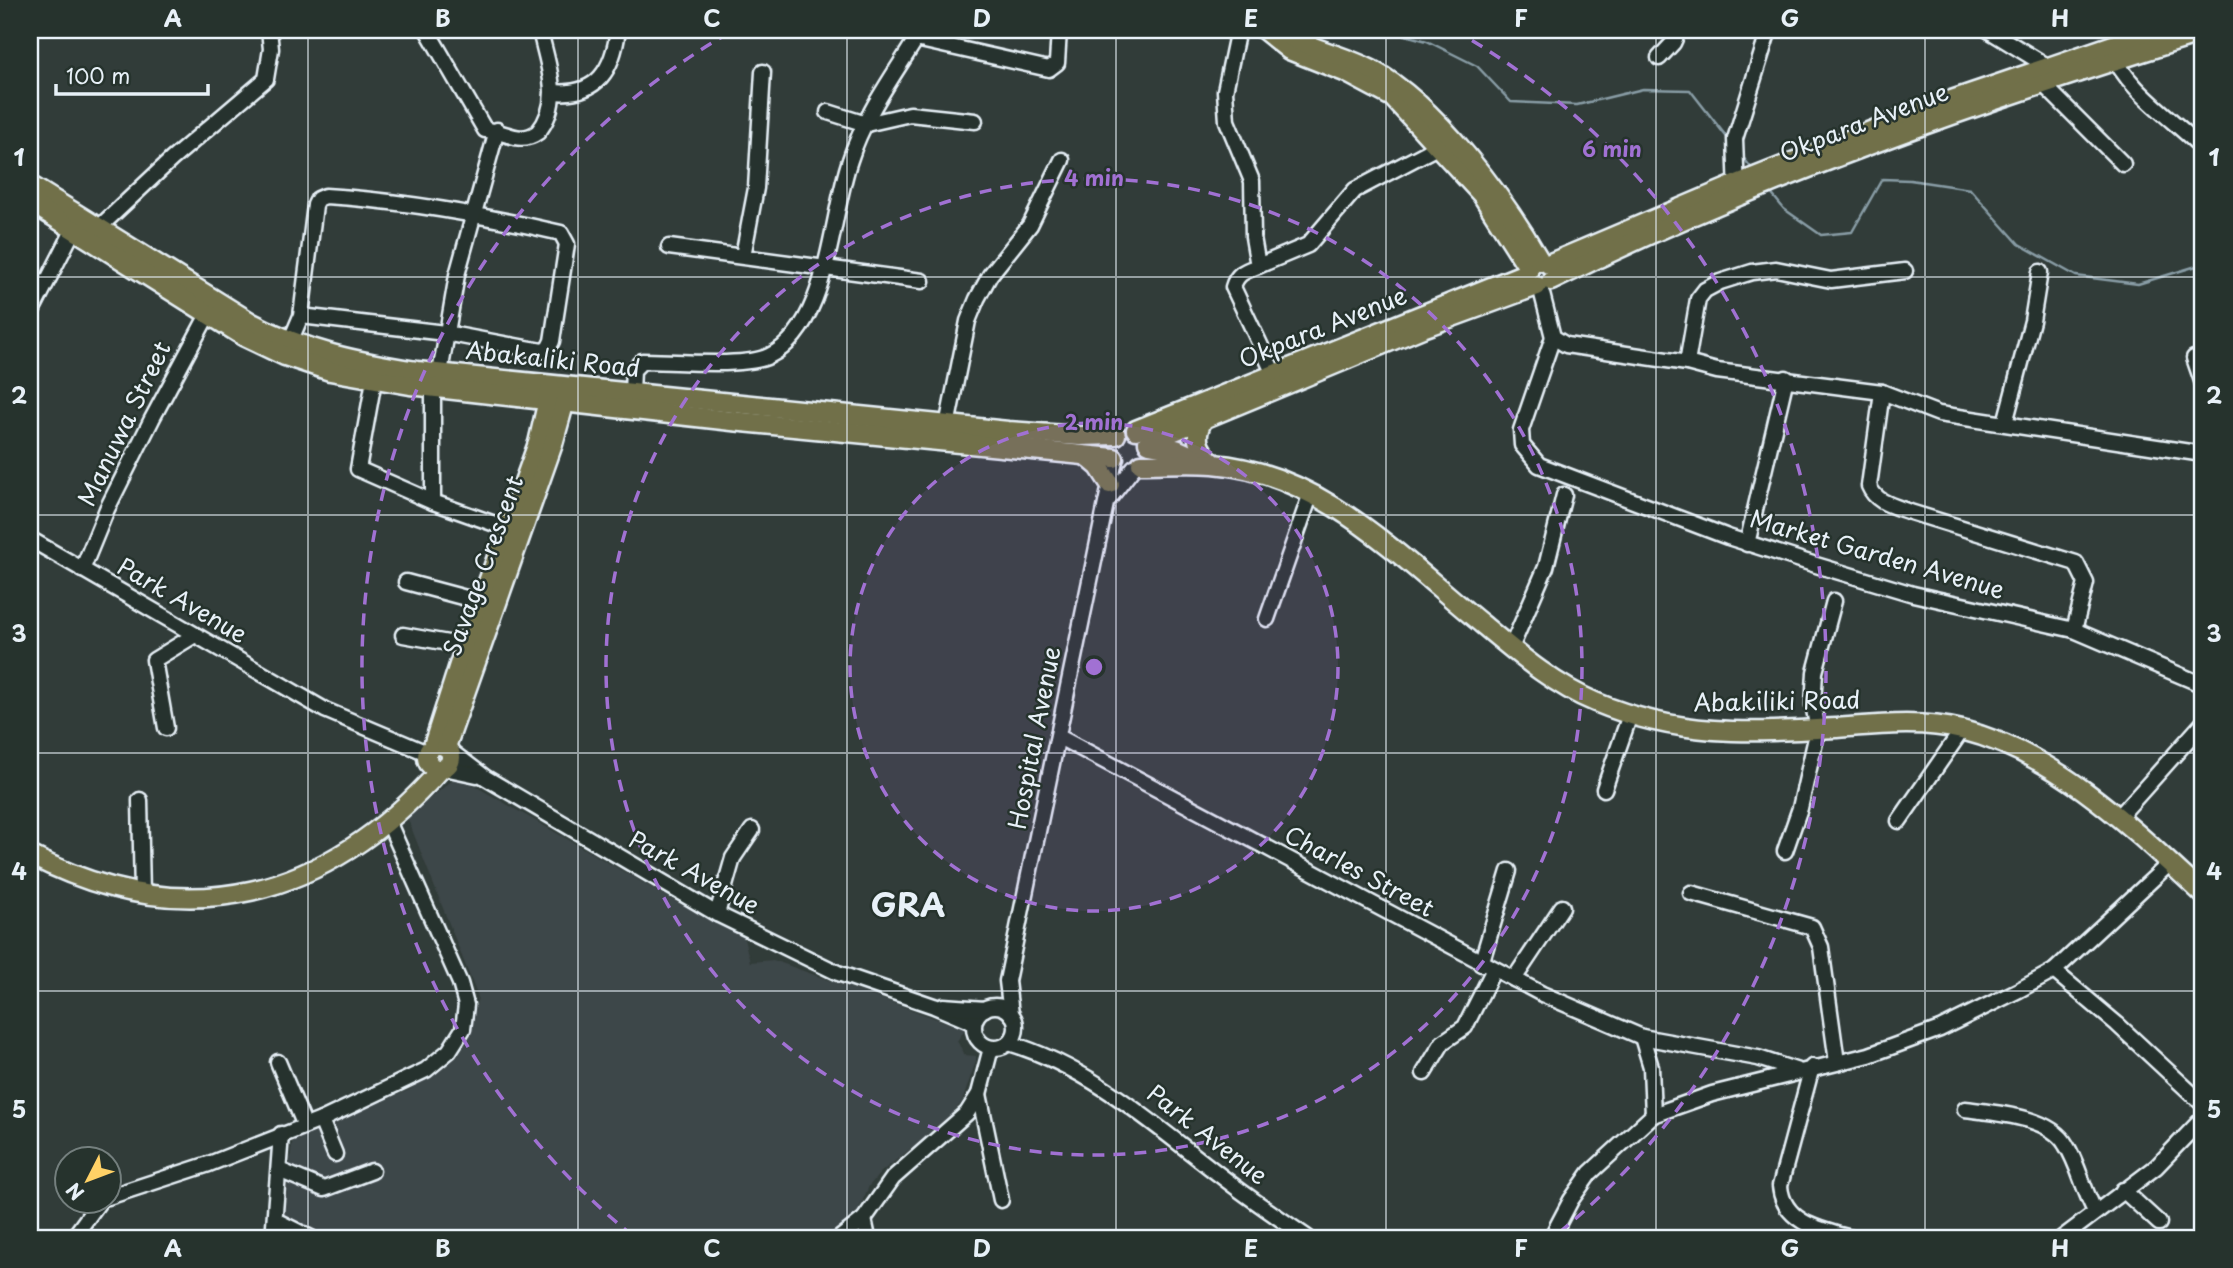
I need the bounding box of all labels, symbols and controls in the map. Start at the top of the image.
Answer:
text: A [164,0,182,35]
text: B [435,0,451,35]
text: C [703,0,721,35]
text: D [973,0,991,35]
text: E [1244,0,1258,35]
text: F [1514,0,1528,35]
text: G [1781,0,1799,35]
text: H [2051,0,2069,35]
scale bar [56,52,208,96]
text: 100 m [66,59,130,91]
street label: Okpara Avenue [1774,72,1953,170]
text: 6 min [1582,132,1642,164]
text: 1 [14,139,25,174]
text: 1 [2209,139,2220,174]
text: 4 min [1064,161,1124,193]
street label: Okpara Avenue [1233,276,1412,376]
street label: Abakaliki Road [464,331,642,385]
street label: Manuwa Street [68,334,179,512]
text: 2 [11,377,27,412]
text: 2 [2206,377,2222,412]
text: 2 min [1065,405,1123,437]
street label: Savage Crescent [433,470,532,661]
street label: Market Garden Avenue [1746,499,2009,607]
street label: Park Avenue [111,547,255,651]
text: 3 [11,615,27,650]
text: 3 [2206,615,2222,650]
street label: Hospital Avenue [998,643,1068,832]
centre of rings [1082,655,1106,679]
street label: Abakiliki Road [1693,681,1861,719]
street label: Charles Street [1278,816,1442,925]
street label: Park Avenue [623,820,767,922]
text: 4 [11,853,27,888]
text: 4 [2206,853,2222,888]
district label: GRA [871,880,945,928]
street label: Park Avenue [1140,1075,1276,1192]
text: 5 [12,1091,26,1126]
text: 5 [2207,1091,2221,1126]
north arrow [52,1146,122,1216]
text: N [59,1177,90,1207]
text: A [164,1230,182,1265]
text: B [435,1230,451,1265]
text: C [703,1230,721,1265]
text: D [973,1230,991,1265]
text: E [1244,1230,1258,1265]
text: F [1514,1230,1528,1265]
text: G [1781,1230,1799,1265]
text: H [2051,1230,2069,1265]

